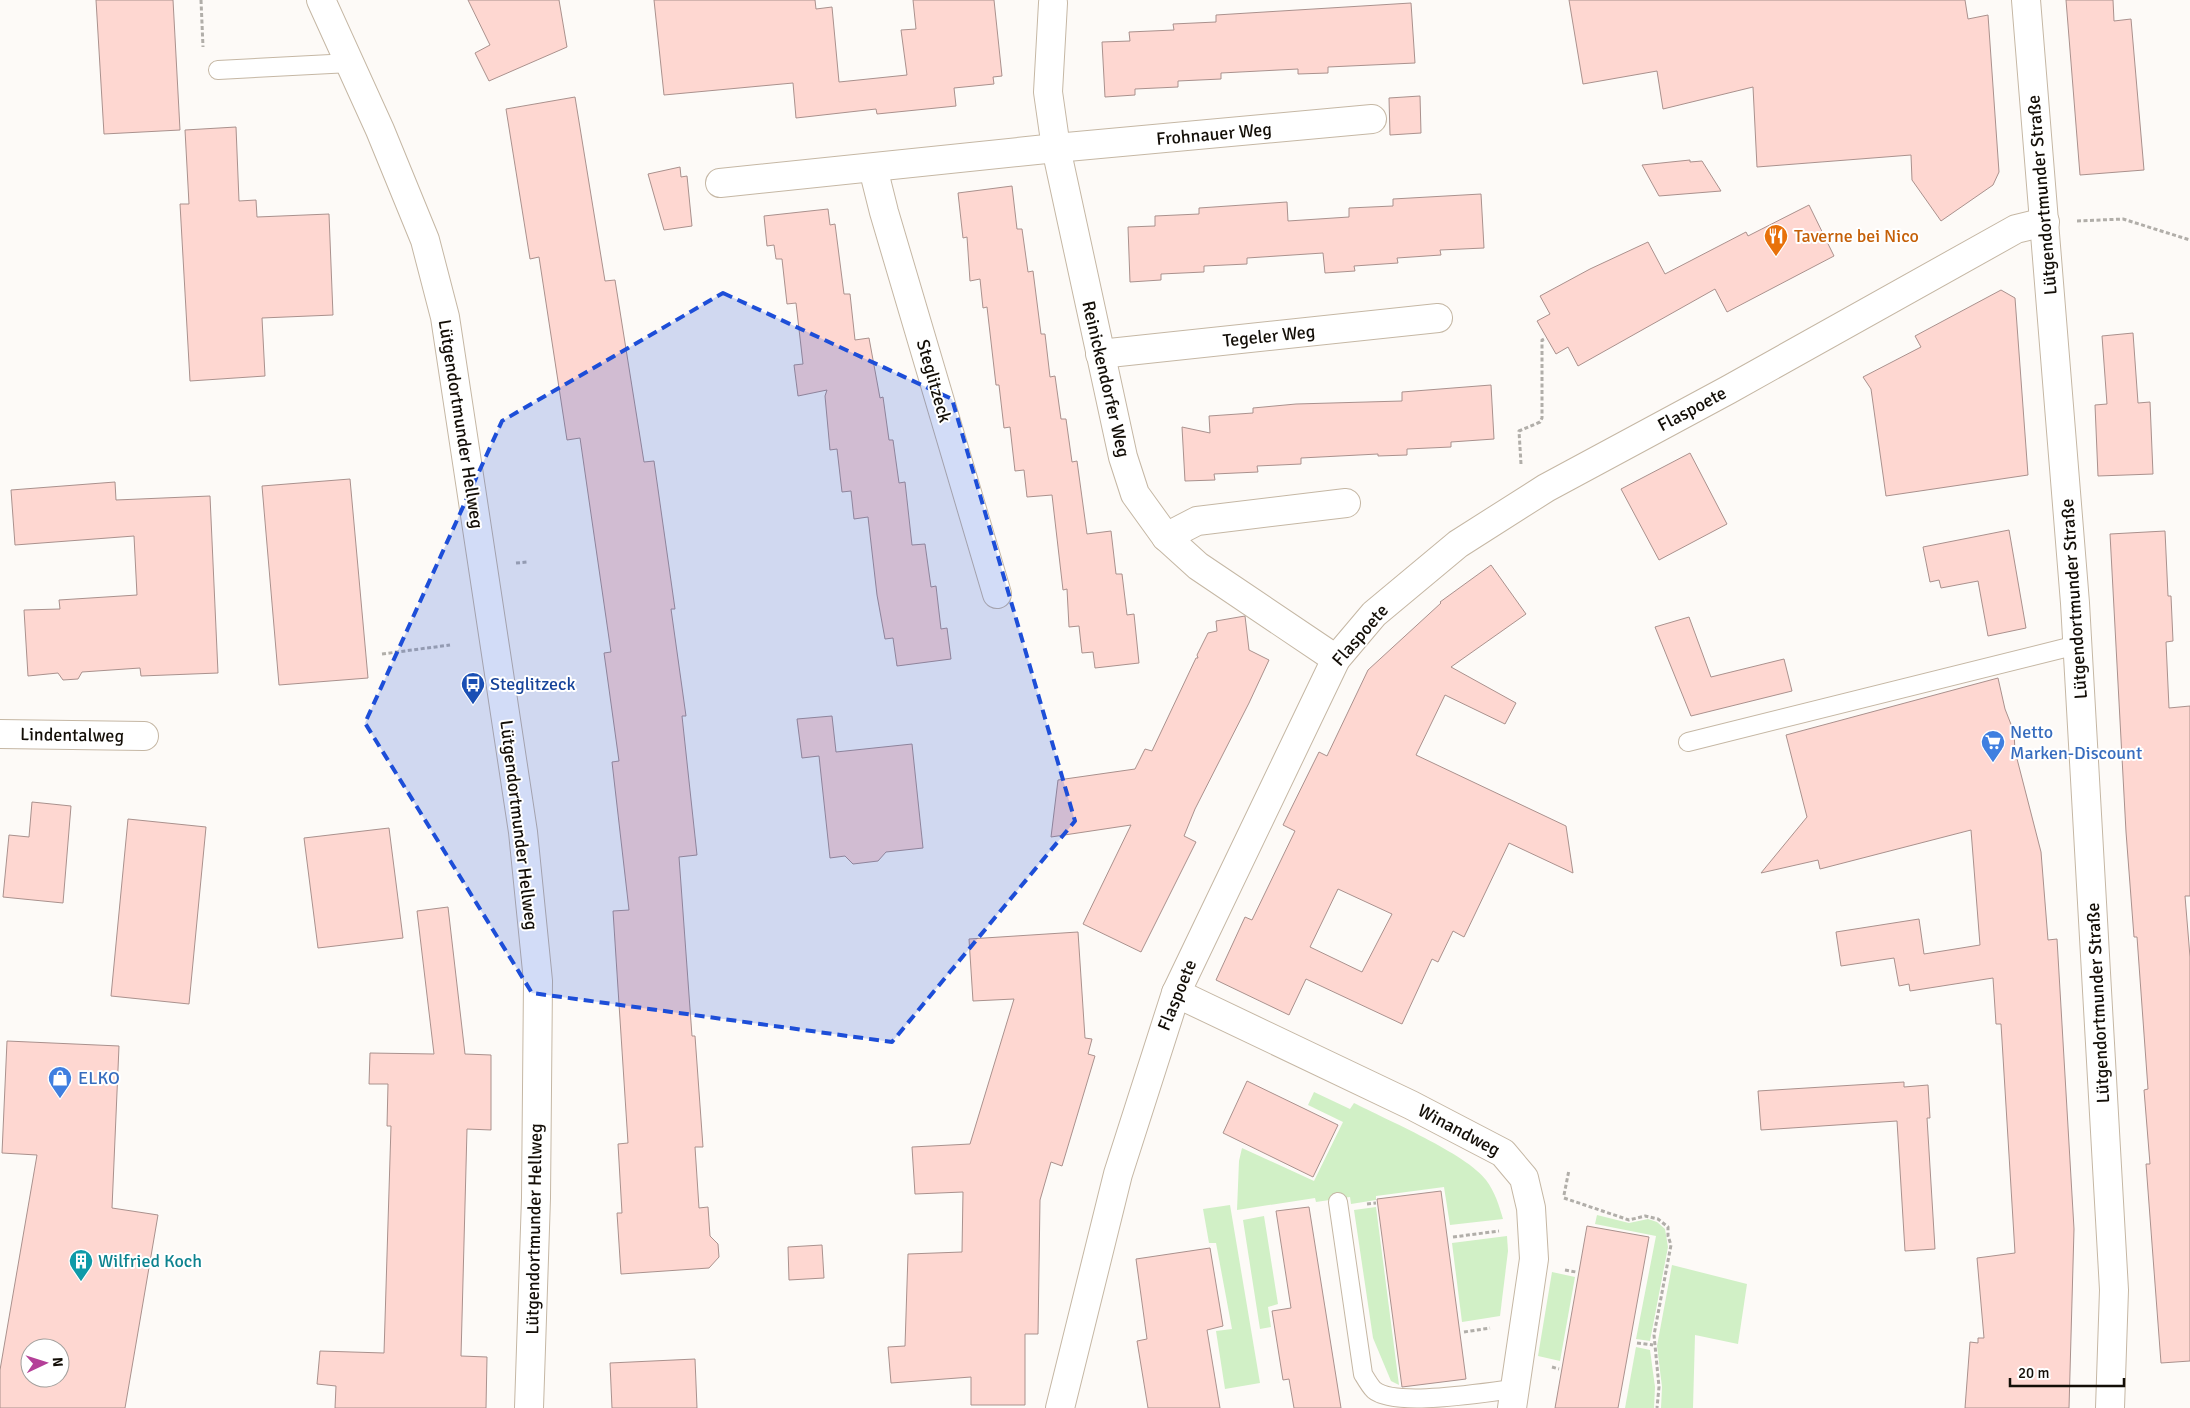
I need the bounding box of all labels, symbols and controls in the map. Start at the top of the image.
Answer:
street label: Lütgendortmunder Straße [2022,94,2062,296]
street label: Frohnauer Weg [1155,118,1273,150]
restaurant icon: Taverne bei Nico [1763,223,1789,257]
place label: Taverne bei Nico [1794,225,1919,247]
street label: Reinickendorfer Weg [1077,299,1135,459]
street label: Lütgendortmunder Hellweg [434,318,488,530]
street label: Tegeler Weg [1222,320,1316,352]
street label: Steglitzeck [912,337,956,425]
street label: Flaspoete [1654,382,1730,436]
street label: Lütgendortmunder Straße [2056,498,2092,700]
street label: Flaspoete [1327,600,1393,670]
bus stop icon: Steglitzeck [460,671,486,705]
place label: Steglitzeck [490,673,576,695]
street label: Lütgendortmunder Hellweg [495,719,543,931]
place label: Netto Marken-Discount [2010,721,2142,764]
street label: Lindentalweg [20,723,124,747]
supermarket icon: Netto Marken-Discount [1980,729,2006,763]
street label: Lütgendortmunder Straße [2082,902,2114,1104]
street label: Flaspoete [1153,956,1201,1034]
shop icon: ELKO [47,1065,73,1099]
place label: ELKO [78,1067,120,1089]
street label: Winandweg [1414,1099,1504,1161]
street label: Lütgendortmunder Hellweg [521,1123,547,1335]
building icon: Wilfried Koch [68,1248,94,1282]
place label: Wilfried Koch [98,1250,202,1272]
north arrow [20,1338,70,1388]
scale bar [2010,1356,2124,1388]
text: N [49,1357,66,1368]
text: 20 m [2018,1364,2049,1382]

